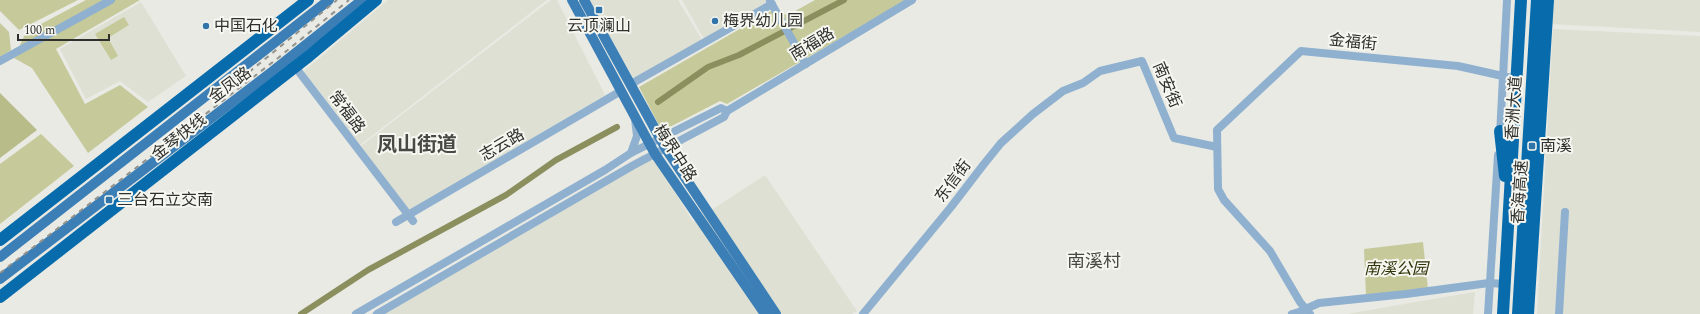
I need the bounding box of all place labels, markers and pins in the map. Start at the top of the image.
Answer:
marker: 云顶澜山 [594,5,604,15]
place label: 梅界幼儿园 [723,9,803,33]
place label: 中国石化 [214,14,278,38]
place label: 云顶澜山 [567,14,631,38]
marker: 梅界幼儿园 [710,16,720,26]
marker: 中国石化 [201,21,211,31]
place label: 南溪 [1540,134,1572,158]
marker: 南溪 [1527,141,1537,151]
place label: 三台石立交南 [117,188,213,212]
marker: 三台石立交南 [104,195,114,205]

